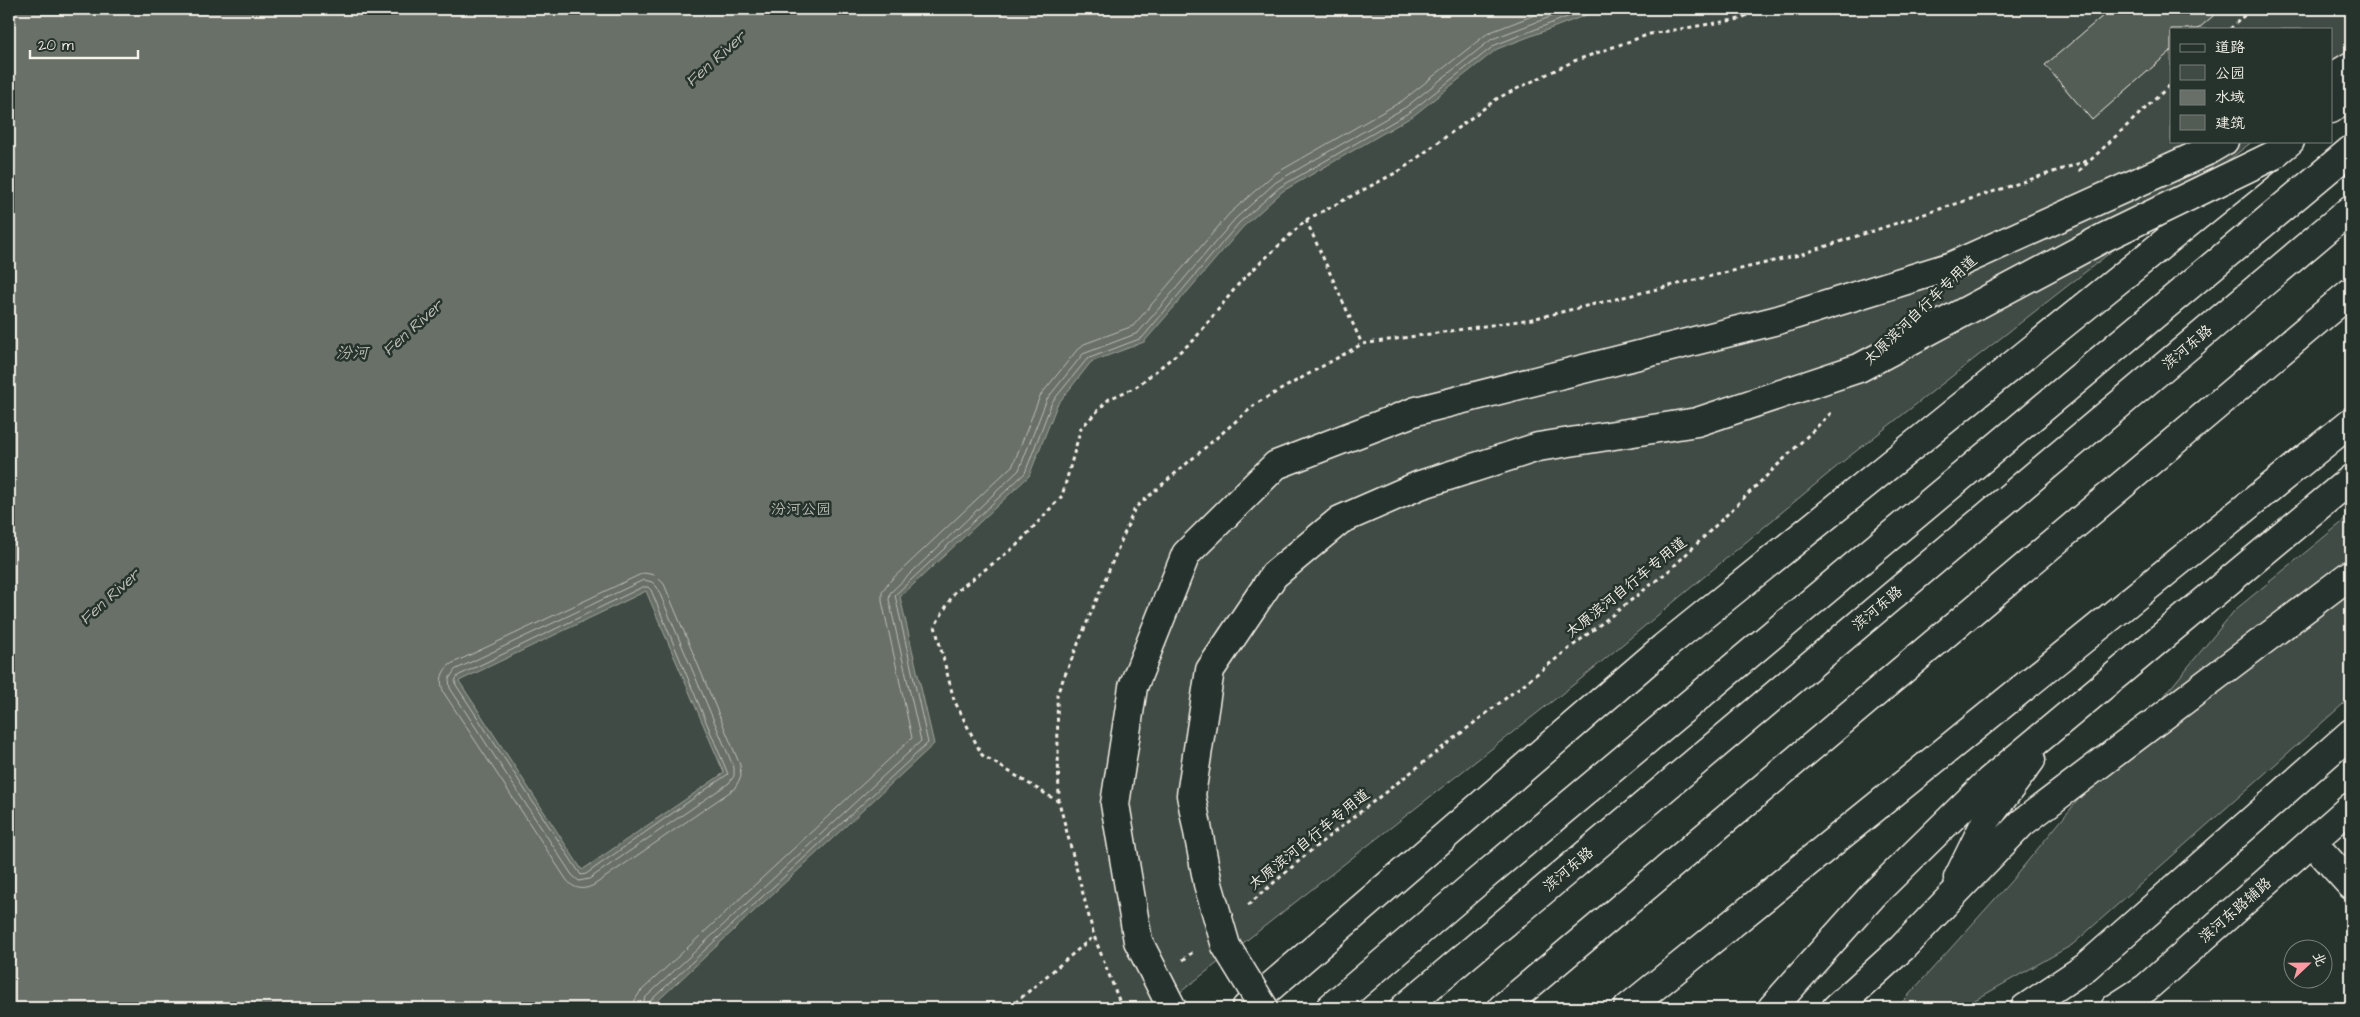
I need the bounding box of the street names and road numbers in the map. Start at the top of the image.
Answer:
street label: 太原滨河自行车专用道 [1859,251,1982,370]
street label: 滨河东路 [2158,320,2217,375]
street label: 太原滨河自行车专用道 [1561,532,1691,643]
street label: 滨河东路 [1848,581,1907,636]
street label: 太原滨河自行车专用道 [1244,784,1374,895]
street label: 滨河东路 [1539,842,1598,897]
street label: 滨河东路辅路 [2194,873,2276,948]

